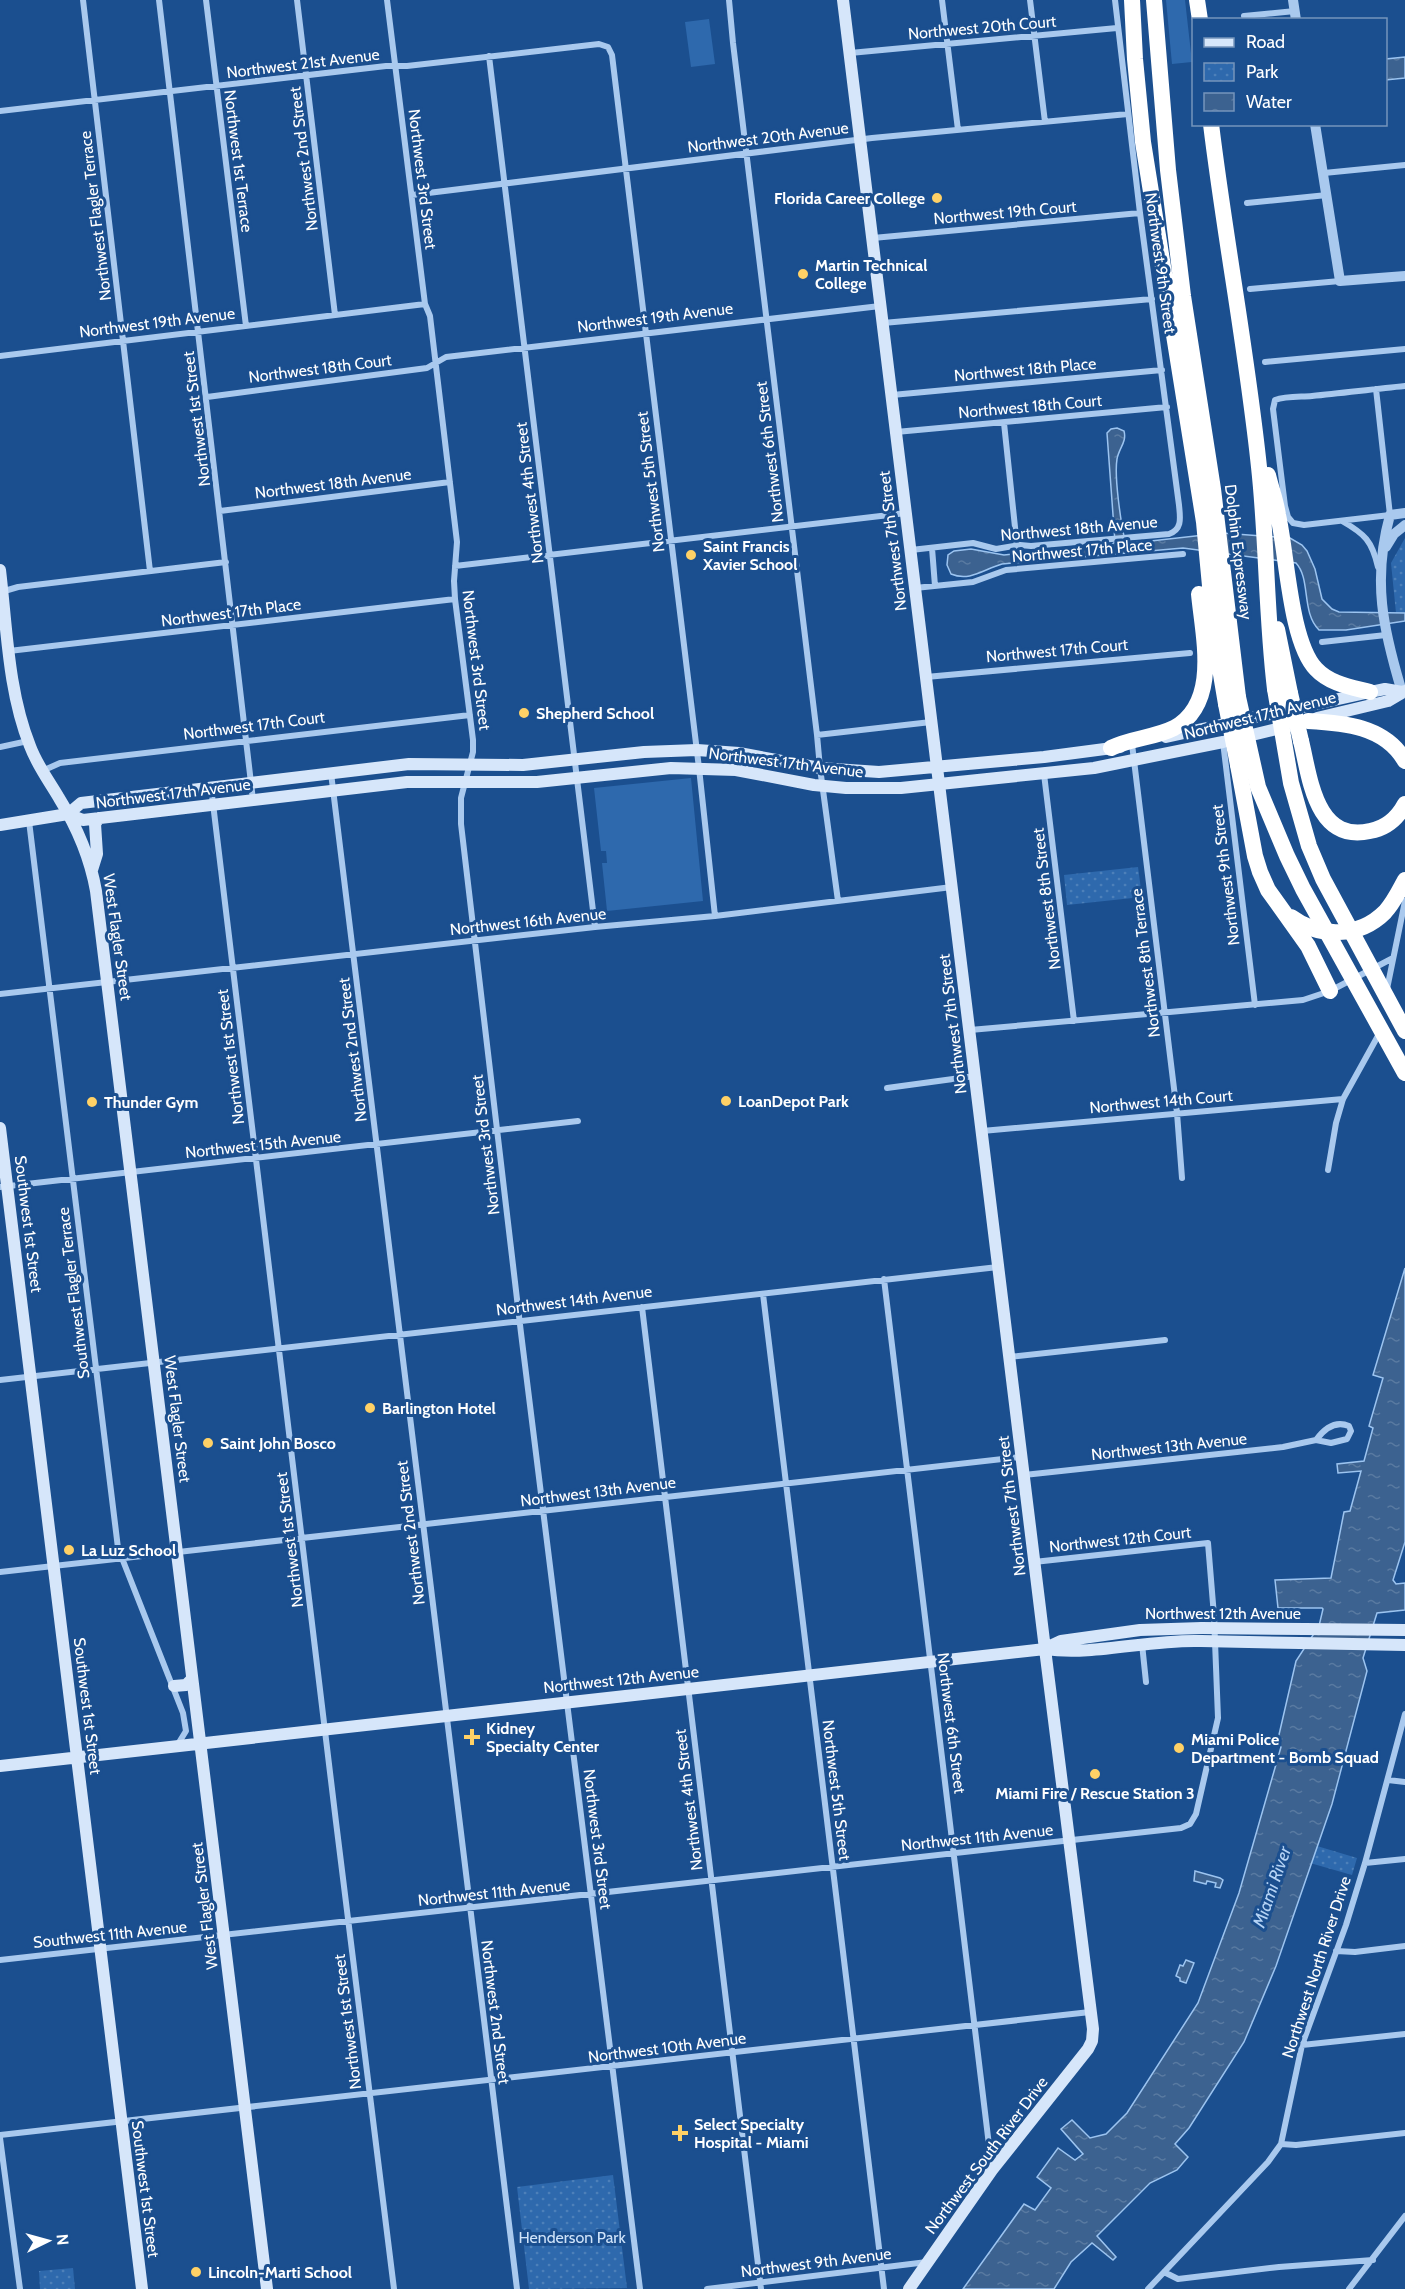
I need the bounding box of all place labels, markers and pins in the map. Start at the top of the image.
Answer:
place label: Florida Career College [774,189,925,208]
marker: Florida Career College [930,191,944,205]
place label: Martin Technical College [815,256,927,293]
marker: Martin Technical College [796,267,810,281]
place label: Saint Francis Xavier School [702,537,797,574]
marker: Saint Francis Xavier School [684,548,698,562]
place label: Shepherd School [536,704,654,723]
marker: Shepherd School [517,706,531,720]
place label: LoanDepot Park [738,1092,849,1111]
place label: Thunder Gym [104,1093,198,1112]
marker: LoanDepot Park [719,1094,733,1108]
marker: Thunder Gym [85,1095,99,1109]
place label: Barlington Hotel [382,1399,496,1418]
marker: Barlington Hotel [363,1401,377,1415]
place label: Saint John Bosco [220,1434,336,1453]
marker: Saint John Bosco [201,1436,215,1450]
place label: La Luz School [81,1541,176,1560]
marker: La Luz School [62,1543,76,1557]
place label: Kidney Specialty Center [486,1719,600,1756]
marker: Kidney Specialty Center [463,1728,481,1746]
place label: Miami Police Department - Bomb Squad [1191,1730,1379,1767]
marker: Miami Police Department - Bomb Squad [1172,1741,1186,1755]
marker: Miami Fire / Rescue Station 3 [1088,1767,1102,1781]
place label: Miami Fire / Rescue Station 3 [995,1784,1195,1803]
place label: Select Specialty Hospital - Miami [694,2115,809,2152]
marker: Select Specialty Hospital - Miami [671,2124,689,2142]
place label: Lincoln-Marti School [208,2263,352,2282]
marker: Lincoln-Marti School [189,2265,203,2279]

